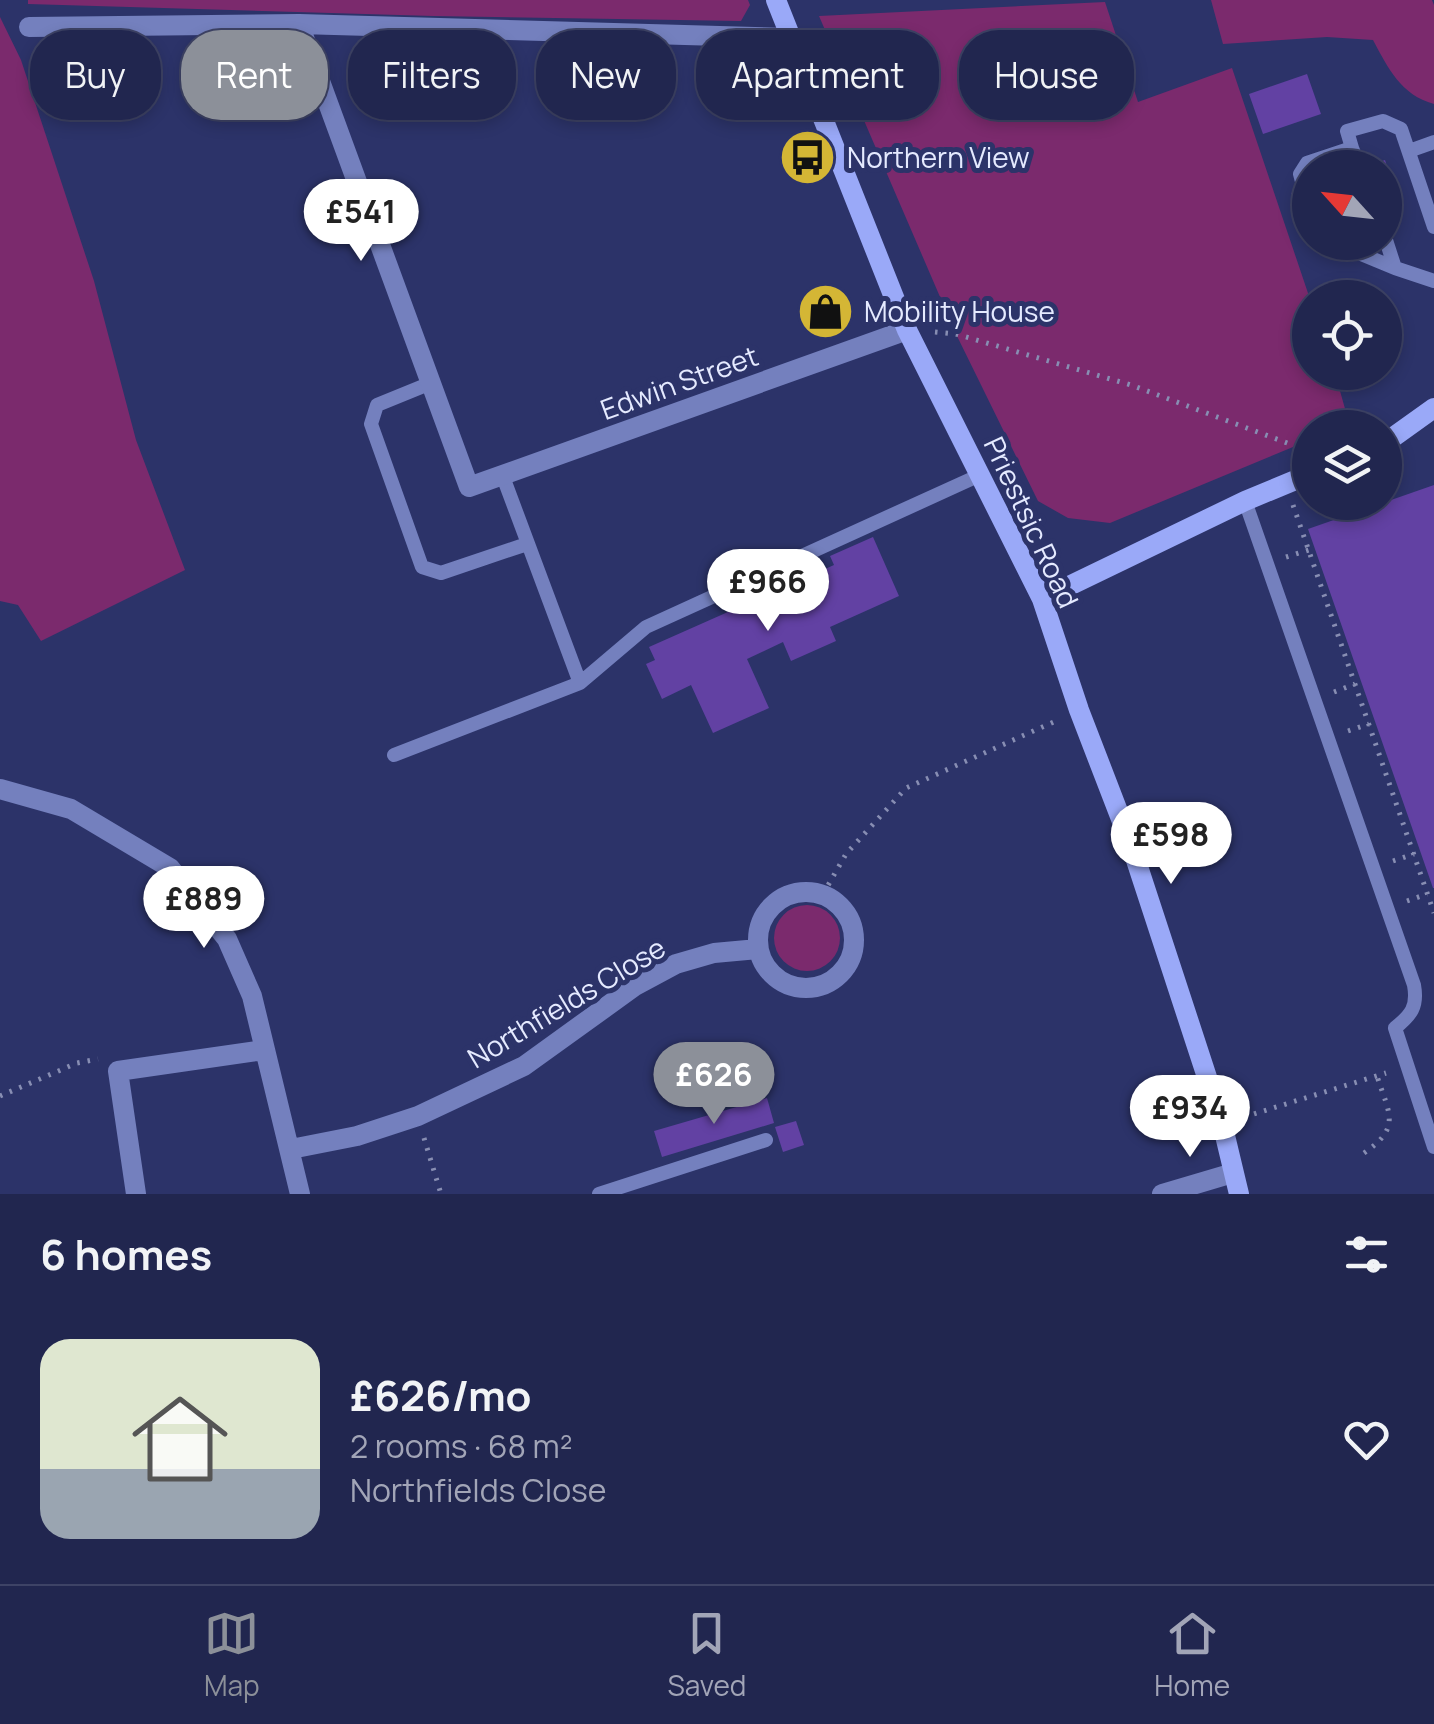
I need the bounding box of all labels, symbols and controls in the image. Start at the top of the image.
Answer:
chip: Buy [30,30,161,120]
chip: Rent [181,30,328,120]
chip: Filters [348,30,516,120]
chip: New [536,30,676,120]
chip: Apartment [696,30,939,120]
chip: House [959,30,1134,120]
bus stop icon: Northern View [778,127,838,187]
place label: Northern View [847,138,1030,176]
north arrow [1292,150,1402,260]
map controls [1292,150,1402,520]
pin: £541 [302,179,420,264]
text: £541 [326,189,396,233]
button: locate [1292,280,1402,390]
shop icon: Mobility House [795,281,855,341]
place label: Mobility House [864,292,1055,330]
street label: Edwin Street [595,336,763,428]
button: layers [1292,410,1402,520]
street label: Priestsic Road [976,430,1088,614]
pin: £966 [709,549,827,634]
text: £966 [729,559,807,603]
pin: £598 [1112,802,1230,887]
text: £598 [1133,812,1209,856]
pin: £889 [145,866,263,951]
text: £889 [165,876,243,920]
street label: Northfields Close [460,928,672,1076]
pin: £626 [655,1042,773,1127]
text: £626 [675,1052,753,1096]
pin: £934 [1131,1075,1249,1160]
text: £934 [1152,1085,1228,1129]
text: 6 homes [40,1225,212,1283]
icon: filters [1339,1227,1394,1282]
text: £626/mo [350,1366,532,1424]
icon: home [120,1379,240,1499]
icon: heart [1339,1412,1394,1467]
text: 2 rooms · 68 m² [350,1424,572,1468]
text: Northfields Close [350,1468,606,1512]
tab: Map [204,1606,260,1704]
tab: Saved [668,1606,746,1704]
tab: Home [1154,1606,1230,1704]

